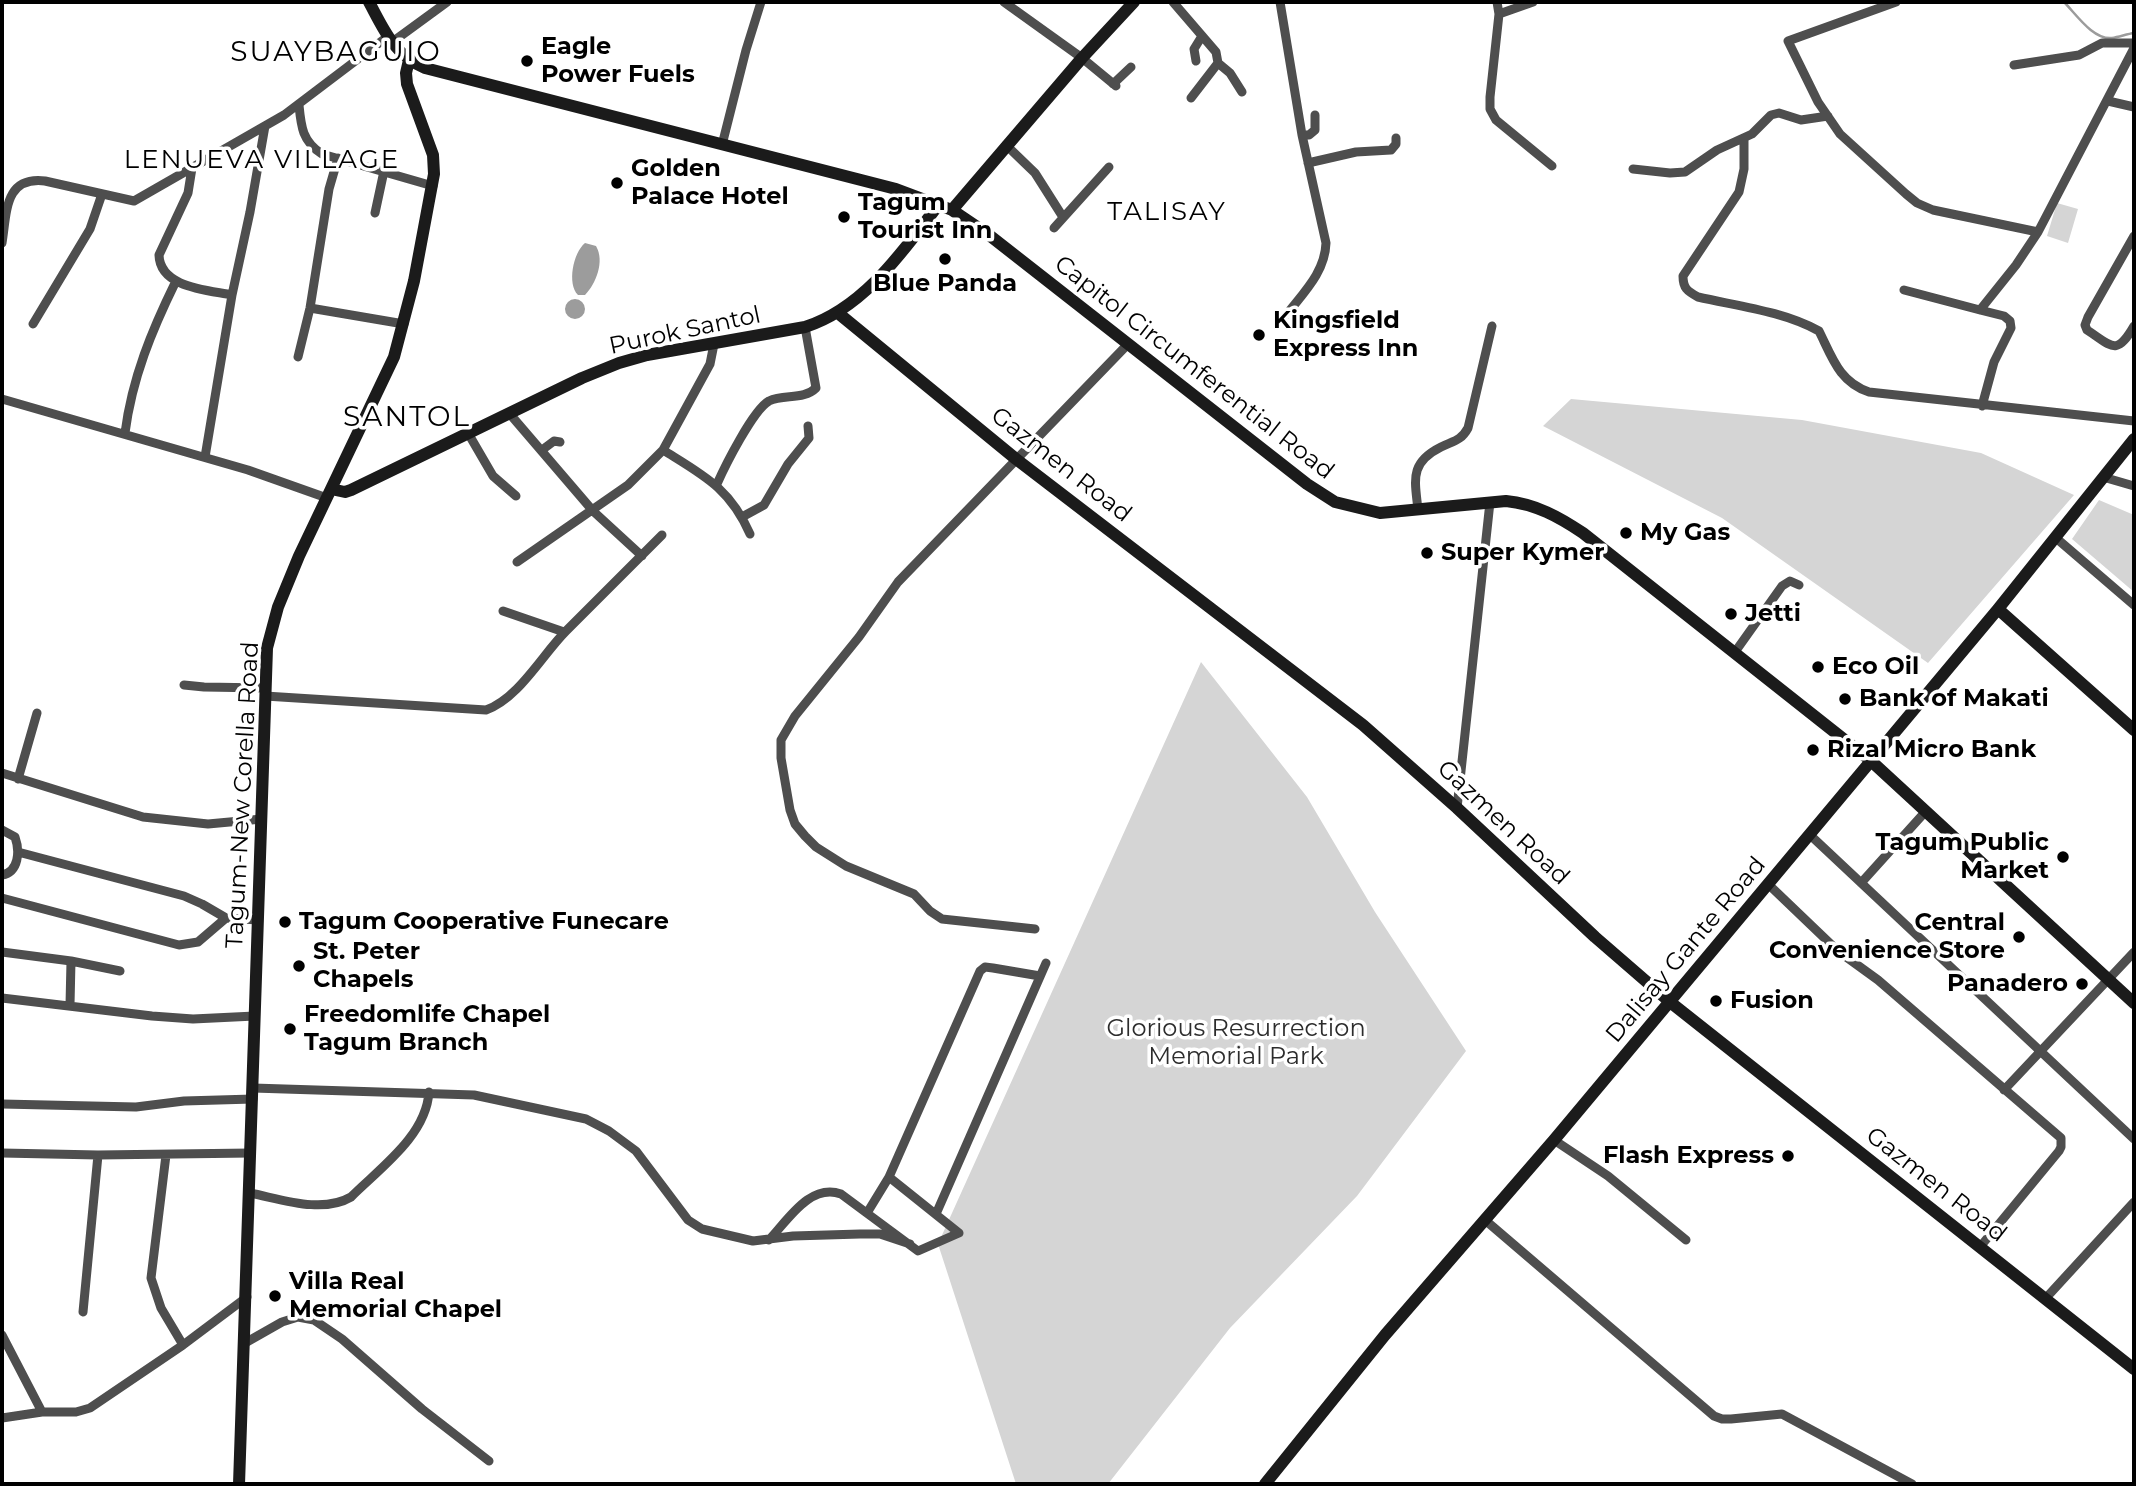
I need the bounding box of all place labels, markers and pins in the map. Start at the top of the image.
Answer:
place label: Eagle Power Fuels [541,33,695,89]
marker: Eagle Power Fuels [519,53,535,69]
place label: Golden Palace Hotel [631,155,789,211]
marker: Golden Palace Hotel [609,175,625,191]
place label: Tagum Tourist Inn [858,189,992,245]
marker: Tagum Tourist Inn [836,209,852,225]
marker: Blue Panda [937,251,953,267]
place label: Blue Panda [873,270,1017,298]
place label: Kingsfield Express Inn [1273,307,1418,363]
marker: Kingsfield Express Inn [1251,327,1267,343]
place label: My Gas [1640,519,1730,547]
marker: My Gas [1618,525,1634,541]
place label: Super Kymer [1441,539,1605,567]
marker: Super Kymer [1419,545,1435,561]
place label: Jetti [1745,600,1801,628]
marker: Jetti [1723,606,1739,622]
place label: Eco Oil [1832,653,1919,681]
marker: Eco Oil [1810,659,1826,675]
place label: Bank of Makati [1859,685,2049,713]
marker: Bank of Makati [1837,691,1853,707]
place label: Rizal Micro Bank [1827,736,2036,764]
marker: Rizal Micro Bank [1805,742,1821,758]
place label: Tagum Public Market [1875,829,2049,885]
marker: Tagum Public Market [2055,849,2071,865]
place label: Tagum Cooperative Funecare [299,908,669,936]
place label: Central Convenience Store [1769,909,2005,965]
marker: Tagum Cooperative Funecare [277,914,293,930]
marker: Central Convenience Store [2011,929,2027,945]
place label: St. Peter Chapels [313,938,420,994]
marker: St. Peter Chapels [291,958,307,974]
place label: Panadero [1947,970,2068,998]
marker: Panadero [2074,976,2090,992]
place label: Fusion [1730,987,1814,1015]
marker: Fusion [1708,993,1724,1009]
place label: Freedomlife Chapel Tagum Branch [304,1001,550,1057]
marker: Freedomlife Chapel Tagum Branch [282,1021,298,1037]
place label: Flash Express [1603,1142,1774,1170]
marker: Flash Express [1780,1148,1796,1164]
place label: Villa Real Memorial Chapel [289,1268,502,1324]
marker: Villa Real Memorial Chapel [267,1288,283,1304]

